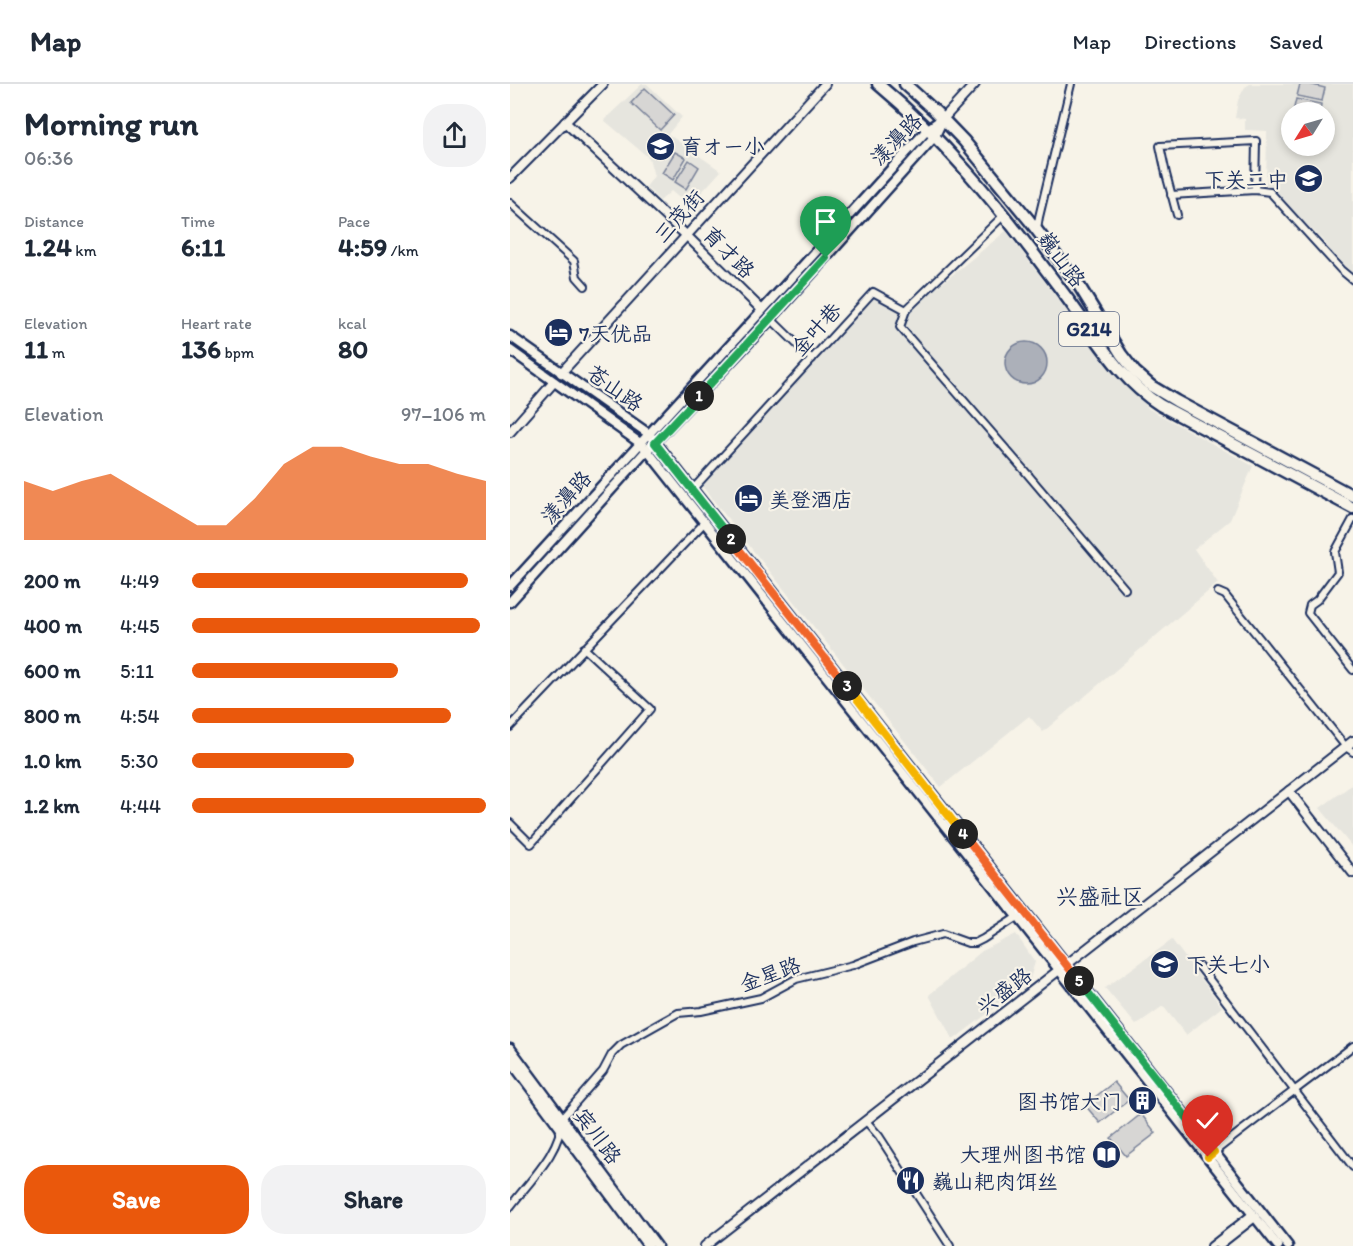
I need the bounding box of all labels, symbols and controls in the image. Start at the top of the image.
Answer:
text: Map [30,24,81,58]
text: Map [1073,29,1111,54]
text: Directions [1144,29,1236,54]
text: Saved [1269,29,1323,54]
north arrow [1281,102,1335,156]
map controls [1281,102,1335,156]
text: Morning run [24,104,199,143]
button: share [423,104,486,167]
street label: 漾濞路 [865,108,927,170]
school or university icon: 育オー小 [644,130,676,162]
place label: 育オー小 [681,134,765,159]
text: 06:36 [24,146,73,170]
school or university icon: 下关二中 [1293,163,1325,195]
place label: 下关二中 [1204,167,1288,192]
street label: 三茂街 [649,184,709,248]
pin [800,196,851,258]
icon: arrive [809,205,842,238]
text: Distance [24,212,84,231]
text: Time [181,212,215,231]
text: Pace [338,212,370,231]
street label: 育才路 [698,221,760,283]
street label: 巍山路 [1033,226,1091,292]
text: 1.24 [24,231,72,263]
text: 6:11 [181,231,225,263]
text: 4:59 [338,231,387,263]
text: km [72,241,97,260]
text: /km [387,241,419,260]
street label: 金叶巷 [786,297,846,361]
road number: G214 [1059,312,1119,346]
text: Elevation [24,314,88,333]
text: Heart rate [181,314,252,333]
text: kcal [338,314,366,333]
hotel icon: 7天优品 [542,317,574,349]
place label: 7天优品 [579,321,652,346]
text: 11 [24,333,48,365]
text: 136 [181,333,221,365]
text: 80 [338,333,368,365]
text: m [48,343,65,362]
text: bpm [221,343,254,362]
street label: 苍山路 [582,360,648,416]
pin: 1 [684,381,714,411]
text: 1 [695,386,703,405]
text: Elevation [24,402,103,426]
text: 97–106 m [401,402,486,426]
street label: 漾濞路 [536,465,596,529]
hotel icon: 美登酒店 [732,483,764,515]
place label: 美登酒店 [769,487,853,512]
pin: 2 [716,524,746,554]
text: 2 [727,529,735,548]
text: 200 m [24,569,80,593]
text: 4:49 [120,569,159,593]
text: 400 m [24,614,82,638]
text: 4:45 [120,614,159,638]
text: 600 m [24,659,81,683]
text: 5:11 [120,659,154,683]
pin: 3 [832,671,862,701]
text: 3 [843,676,851,695]
text: 800 m [24,704,81,728]
text: 4:54 [120,704,159,728]
text: 1.0 km [24,749,81,773]
text: 5:30 [120,749,159,773]
text: 1.2 km [24,794,80,818]
text: 4:44 [120,794,161,818]
pin: 4 [948,819,978,849]
text: 4 [958,824,968,843]
district label: 兴盛社区 [1056,883,1144,910]
school or university icon: 下关七小 [1149,948,1181,980]
street label: 金星路 [736,951,804,997]
place label: 下关七小 [1186,952,1270,977]
street label: 兴盛路 [971,962,1037,1020]
pin: 5 [1064,966,1094,996]
text: 5 [1075,971,1083,990]
building icon: 图书馆大门 [1127,1085,1159,1117]
place label: 图书馆大门 [1017,1089,1122,1114]
pin [1182,1095,1233,1157]
street label: 宾川路 [569,1103,627,1169]
icon: check [1191,1104,1224,1137]
library icon: 大理州图书馆 [1091,1138,1123,1170]
place label: 大理州图书馆 [960,1142,1086,1167]
button: Save [24,1165,249,1234]
button: Share [261,1165,486,1234]
restaurant icon: 巍山耙肉饵丝 [895,1165,927,1197]
place label: 巍山耙肉饵丝 [932,1169,1058,1194]

